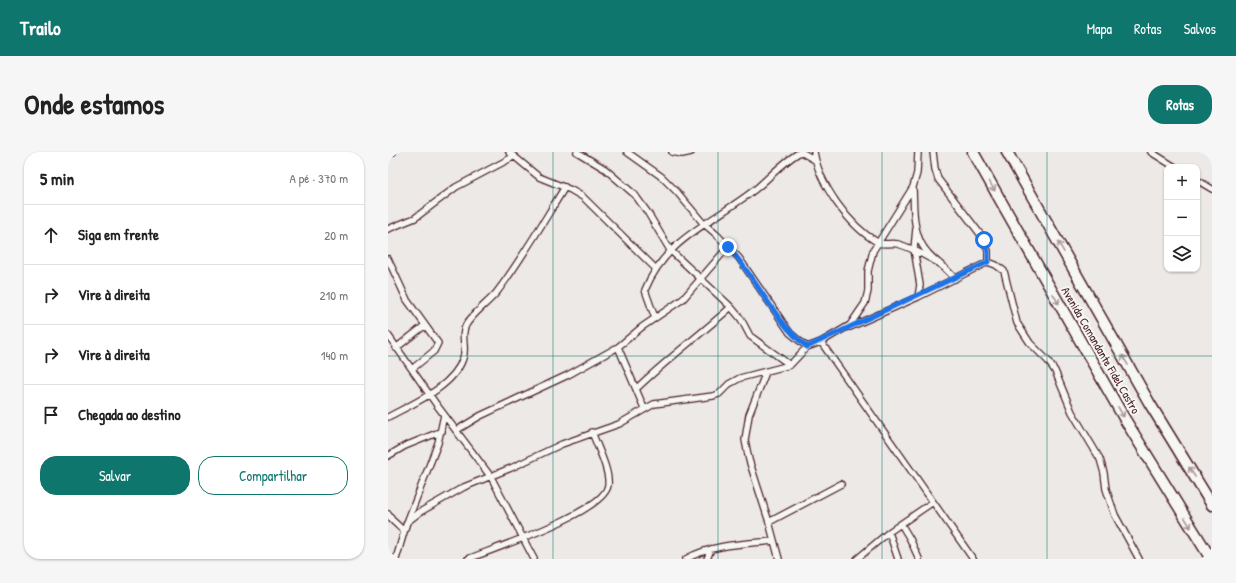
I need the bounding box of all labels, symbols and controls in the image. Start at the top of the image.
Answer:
text: Trailo [20,15,61,41]
text: Mapa [1087,19,1112,38]
text: Rotas [1134,19,1162,38]
text: Salvos [1184,19,1216,38]
text: Onde estamos [24,85,164,123]
button: Rotas [1148,85,1212,124]
map controls [1164,164,1200,272]
button: + [1164,164,1200,200]
text: 5 min [40,167,74,190]
text: A pé · 370 m [289,169,348,187]
one-way arrow [988,180,996,192]
button: − [1164,200,1200,236]
icon: ahead [40,224,62,246]
text: Siga em frente [78,224,159,245]
text: 20 m [324,226,348,244]
route start [975,231,993,249]
button: layers [1164,236,1200,272]
route end [719,238,737,256]
one-way arrow [1056,241,1064,253]
street label: Avenida Comandante Fidel Castro [1058,283,1144,417]
icon: right [40,284,62,306]
text: Vire à direita [78,284,150,305]
text: 210 m [320,286,348,304]
one-way arrow [1053,293,1061,305]
icon: right [40,344,62,366]
text: Vire à direita [78,344,150,365]
text: 140 m [321,346,348,364]
one-way arrow [1120,354,1128,366]
icon: arrive [40,404,62,426]
text: Chegada ao destino [78,404,181,425]
one-way arrow [1117,406,1125,418]
button: Salvar [40,456,190,495]
button: Compartilhar [198,456,348,495]
one-way arrow [1187,466,1196,477]
one-way arrow [1185,517,1193,529]

